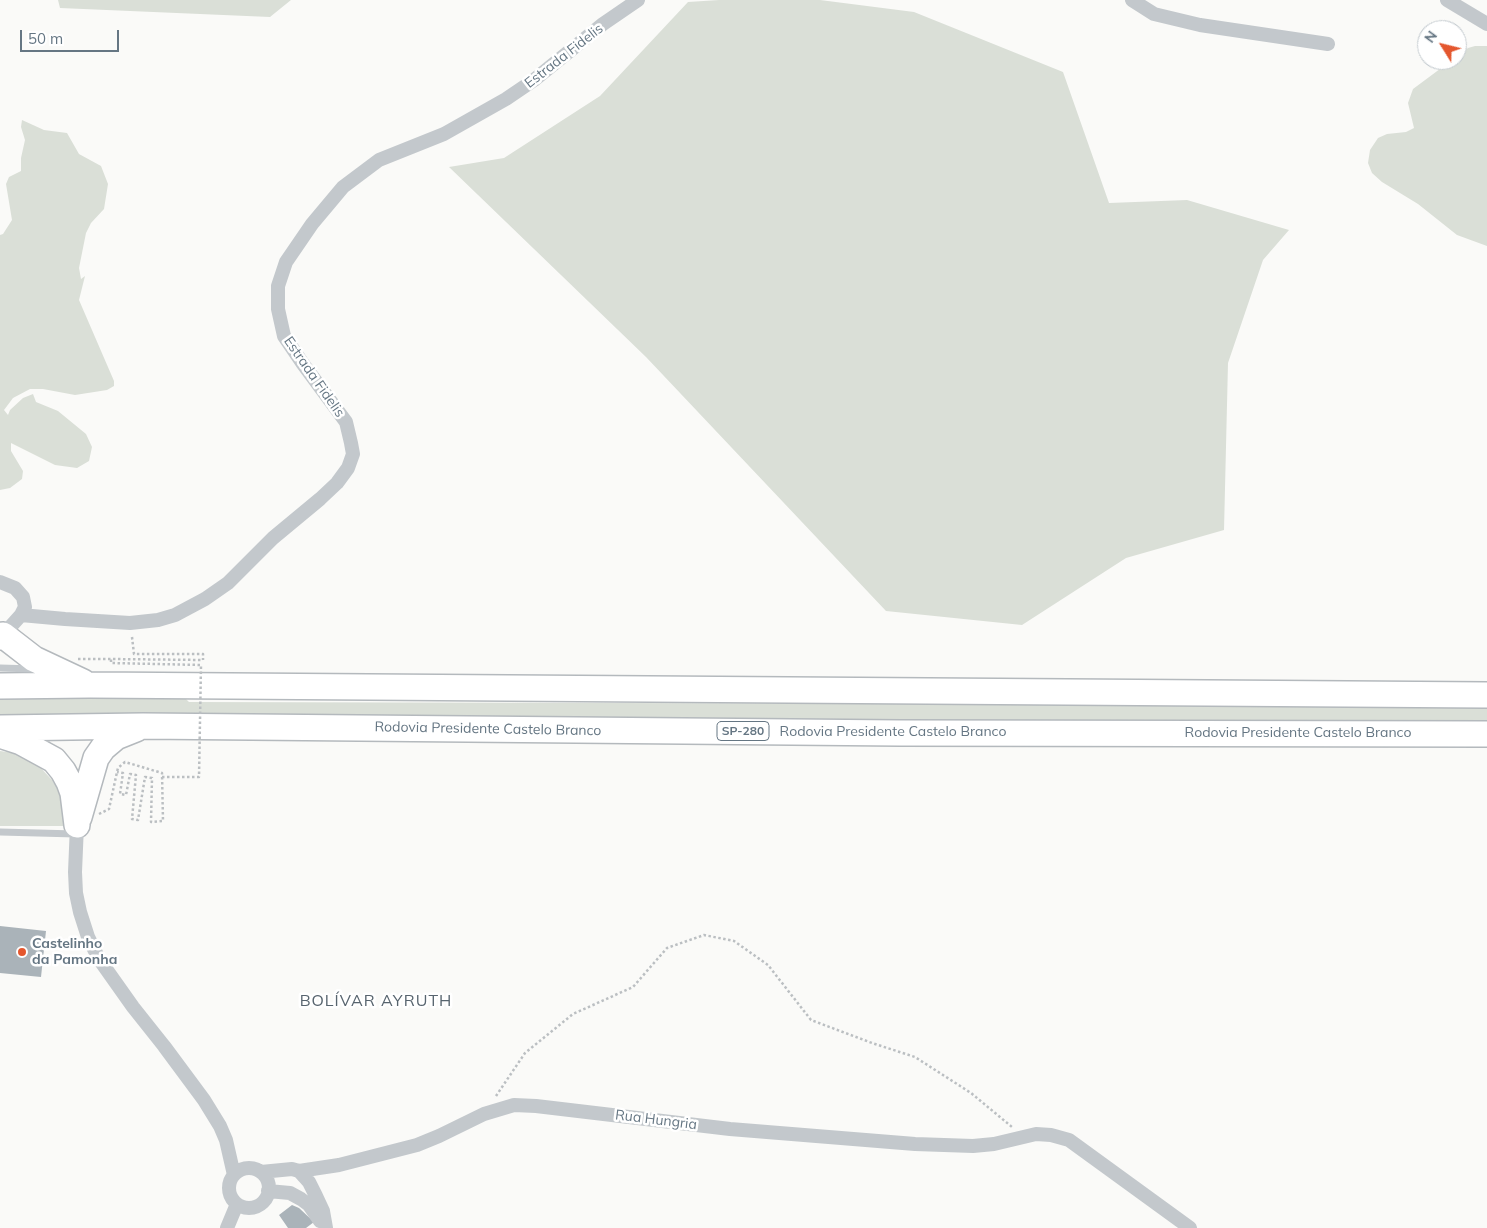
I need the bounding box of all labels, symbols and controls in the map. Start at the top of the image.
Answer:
scale bar [22,20,121,52]
street label: Estrada Fidelis [522,20,606,92]
north arrow [1417,20,1467,70]
text: N [1420,27,1441,46]
text: 50 m [28,29,63,48]
street label: Estrada Fidelis [280,333,348,421]
street label: Rodovia Presidente Castelo Branco [374,719,602,739]
road number: SP-280 [717,721,769,740]
street label: Rodovia Presidente Castelo Branco [780,724,1006,740]
street label: Rodovia Presidente Castelo Branco [1185,725,1411,741]
place label: Castelinho da Pamonha [32,936,117,969]
marker: Castelinho da Pamonha [16,946,28,958]
district label: BOLÍVAR AYRUTH [298,991,454,1011]
street label: Rua Hungria [614,1107,698,1133]

